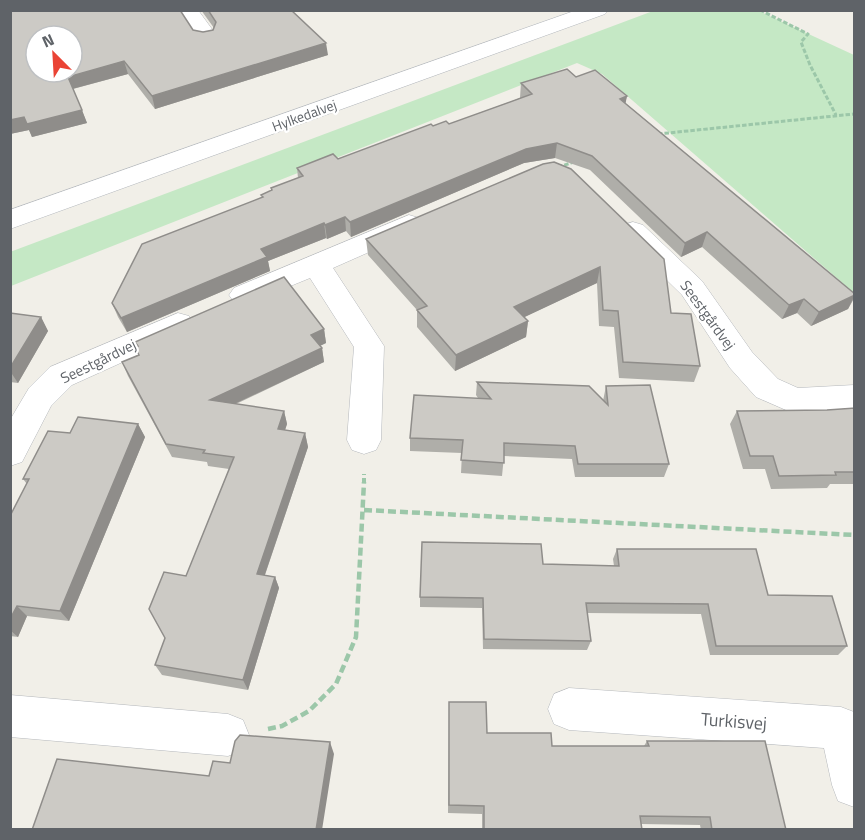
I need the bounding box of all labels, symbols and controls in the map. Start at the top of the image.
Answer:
north arrow [24,24,84,84]
text: N [38,27,58,54]
street label: Hylkedalvej [269,94,339,136]
street label: Seestgårdvej [675,275,741,355]
street label: Seestgårdvej [56,333,140,389]
street label: Turkisvej [700,705,768,737]

